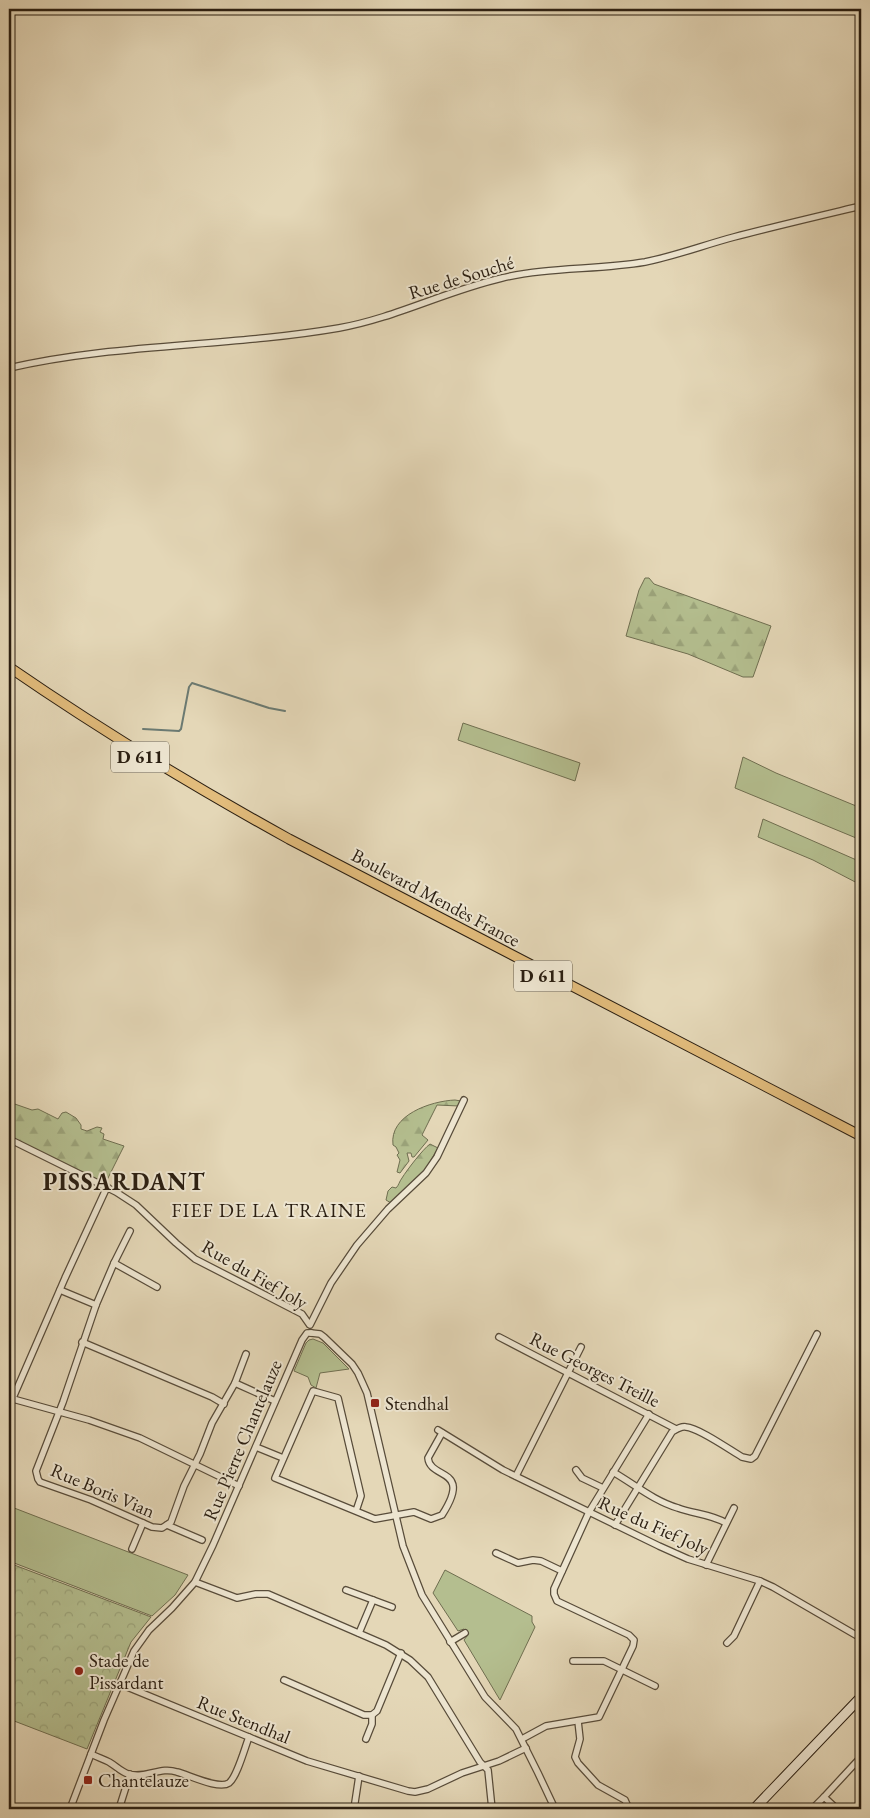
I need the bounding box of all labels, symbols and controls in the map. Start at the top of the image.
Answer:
street label: Rue de Souché [405,250,517,305]
road number: D 611 [111,742,169,772]
street label: Boulevard Mendès France [347,842,524,952]
road number: D 611 [514,960,572,991]
district label: PISSARDANT [43,1166,205,1197]
district label: FIEF DE LA TRAINE [171,1197,367,1223]
street label: Rue du Fief Joly [197,1234,313,1315]
street label: Rue Georges Treille [525,1326,664,1413]
street label: Rue Pierre Chantelauze [197,1356,288,1524]
place label: Stendhal [385,1391,449,1416]
marker: Stendhal [369,1397,381,1409]
street label: Rue Boris Vian [47,1457,159,1524]
street label: Rue du Fief Joly [595,1490,714,1561]
place label: Stade de Pissardant [89,1648,164,1695]
marker: Stade de Pissardant [73,1665,85,1677]
street label: Rue Stendhal [193,1689,295,1750]
place label: Chantelauze [98,1768,189,1793]
marker: Chantelauze [82,1774,94,1786]

